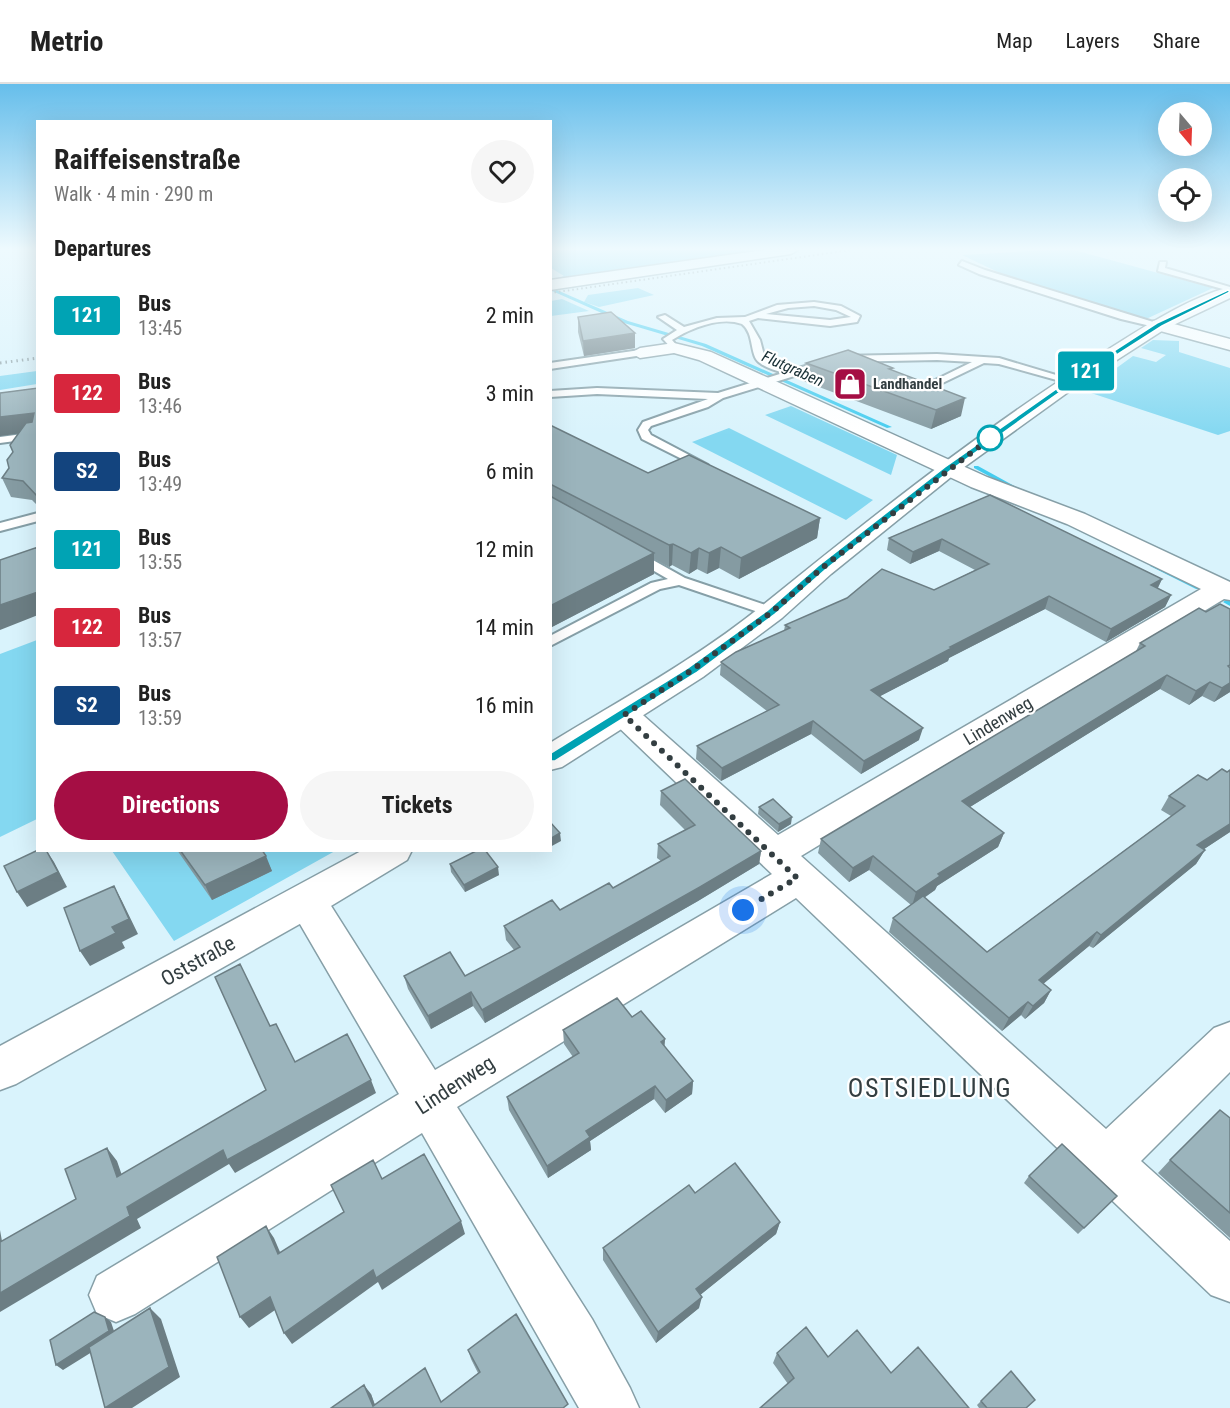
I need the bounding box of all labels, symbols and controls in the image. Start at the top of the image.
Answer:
text: Metrio [30,25,103,58]
text: Map [996,29,1033,53]
text: Layers [1066,29,1120,53]
text: Share [1153,29,1200,53]
north arrow [1158,102,1212,156]
map controls [1158,102,1212,222]
button: heart [471,140,534,203]
text: Raiffeisenstraße [54,143,240,176]
button: locate [1158,168,1212,222]
text: Walk · 4 min · 290 m [54,182,213,206]
text: Departures [54,236,151,261]
text: Bus [138,291,171,316]
text: 121 [71,303,103,327]
text: 2 min [486,303,534,328]
text: 13:45 [138,316,182,340]
water label: Flutgraben [759,347,826,390]
line badge: 121 [1052,352,1120,390]
text: 121 [1070,359,1102,383]
shop icon: Landhandel [832,366,868,402]
text: Bus [138,369,171,394]
place label: Landhandel [873,375,942,393]
text: 122 [71,381,103,405]
text: 3 min [486,381,534,406]
text: 13:46 [138,394,182,418]
unlabelled marker [977,425,1003,451]
text: Bus [138,447,171,472]
text: S2 [76,459,98,483]
text: 6 min [486,459,534,484]
text: 13:49 [138,472,182,496]
text: Bus [138,525,171,550]
text: 121 [71,537,103,561]
text: 12 min [475,537,534,562]
text: 13:55 [138,550,182,574]
text: Bus [138,603,171,628]
text: 122 [71,615,103,639]
text: 14 min [475,615,534,640]
text: 13:57 [138,628,182,652]
text: Bus [138,681,171,706]
street label: Lindenweg [960,692,1036,749]
text: S2 [76,693,98,717]
text: 16 min [475,693,534,718]
text: 13:59 [138,706,182,730]
button: Directions [54,771,288,840]
button: Tickets [300,771,534,840]
your location [728,895,758,925]
street label: Oststraße [157,931,239,991]
street label: Lindenweg [411,1051,499,1119]
district label: OSTSIEDLUNG [848,1073,1012,1103]

